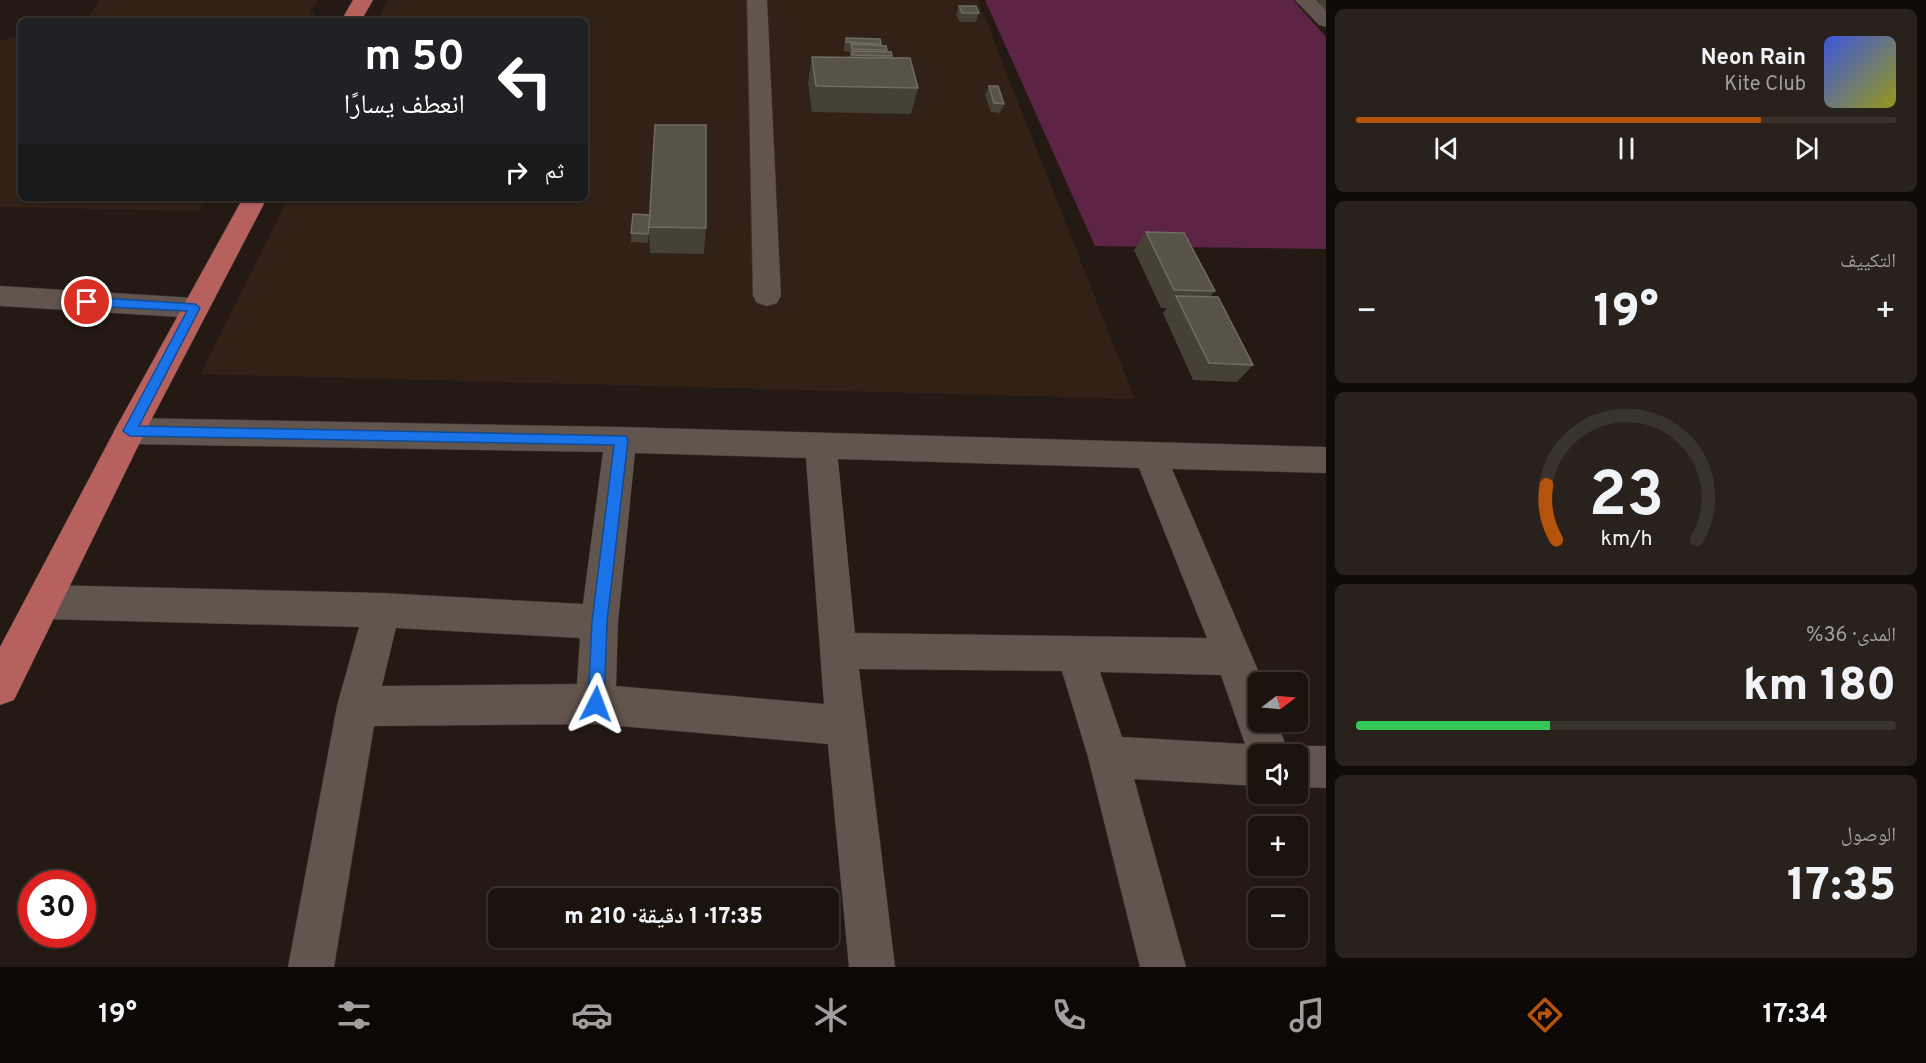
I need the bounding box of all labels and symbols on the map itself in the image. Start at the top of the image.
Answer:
pin [61,276,112,327]
position arrow [564,672,628,736]
north arrow [1248,672,1308,732]
speed limit sign: 30 [18,870,96,948]

